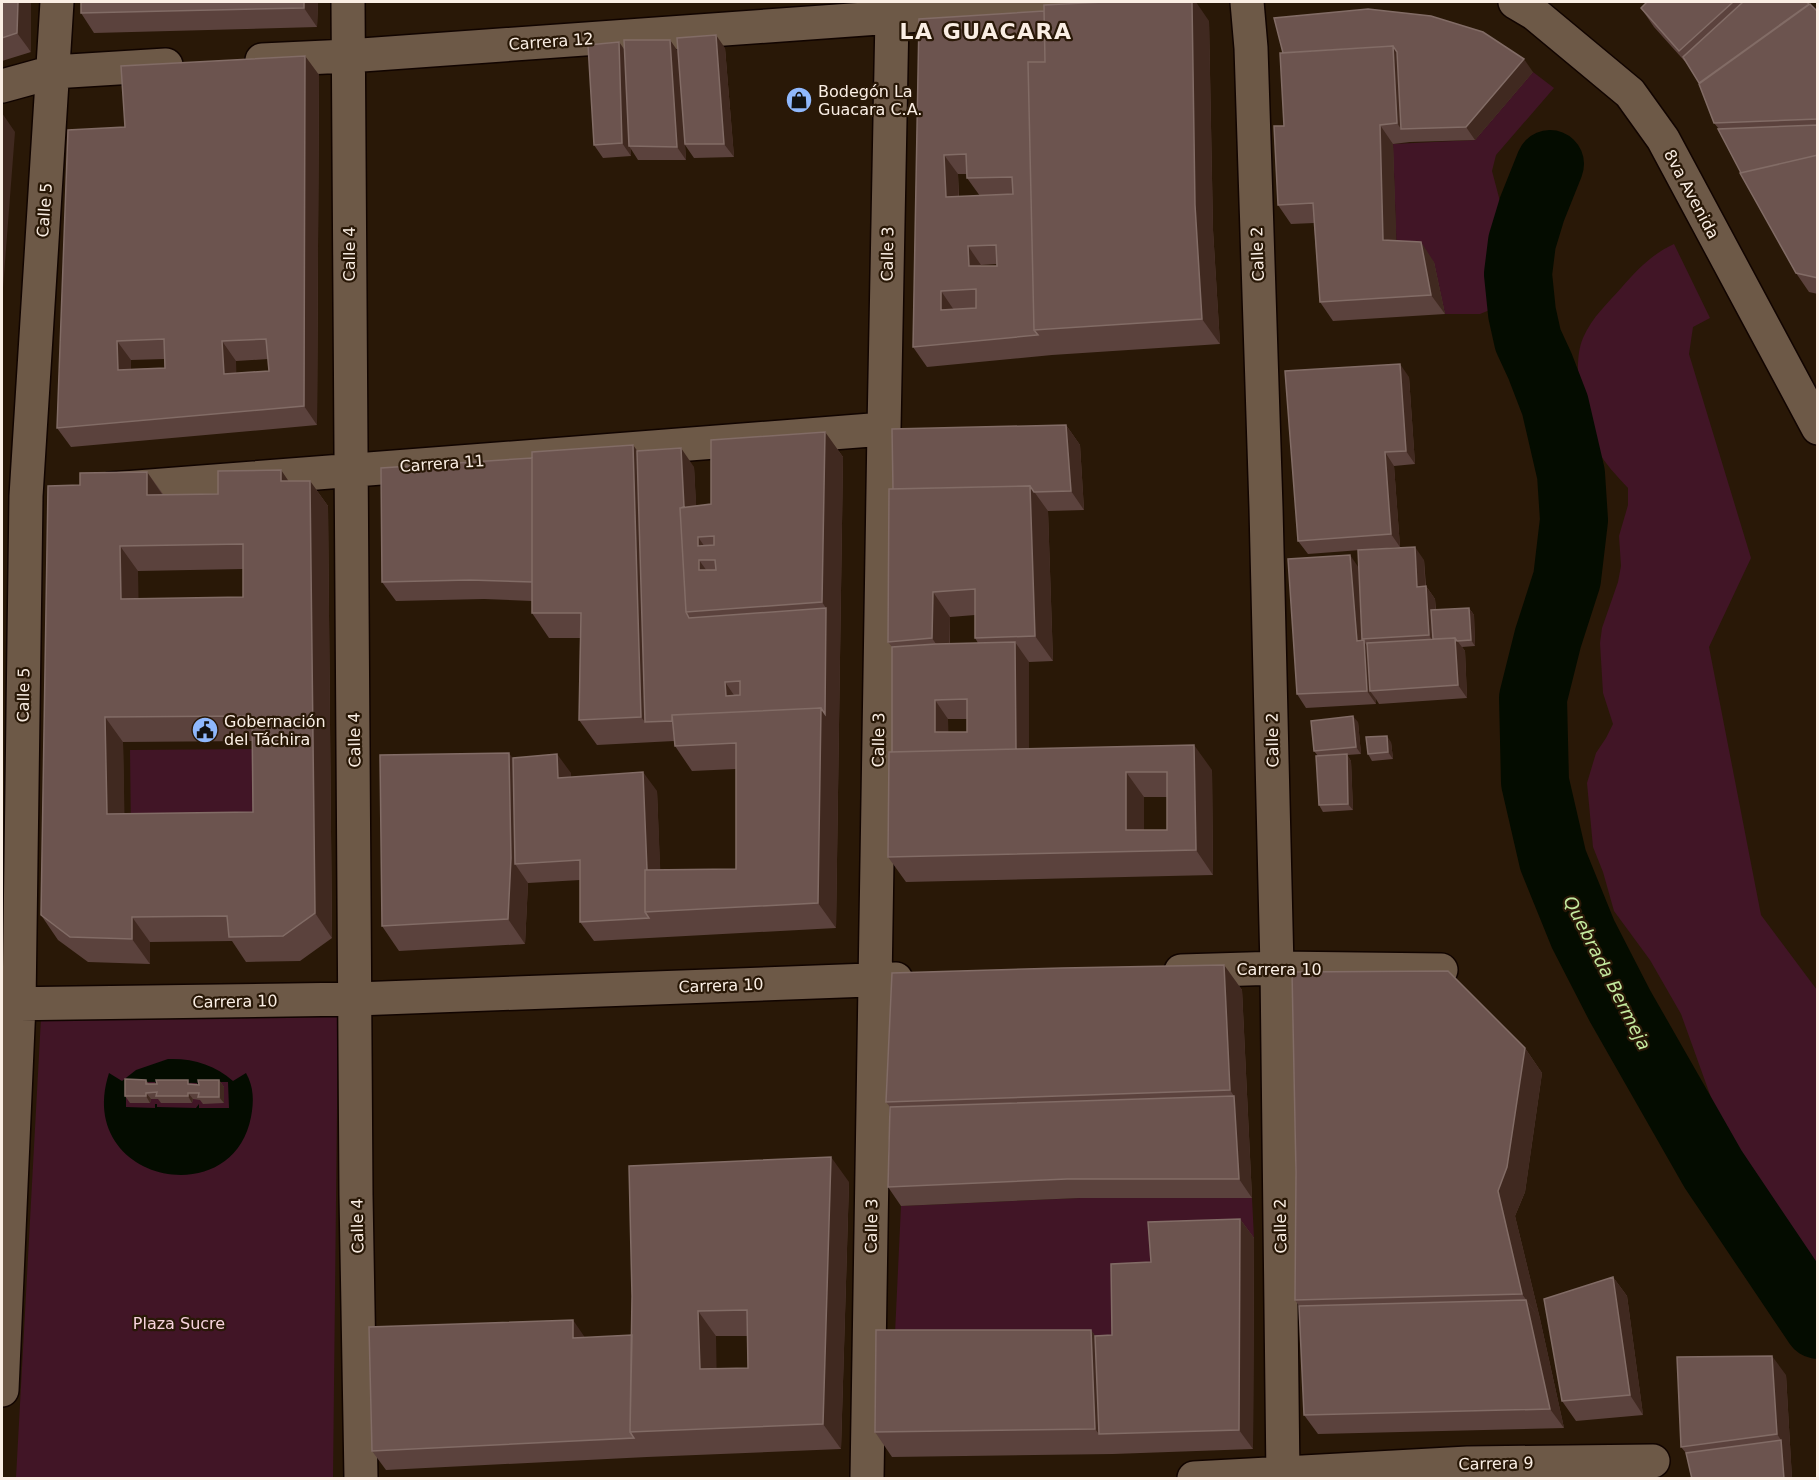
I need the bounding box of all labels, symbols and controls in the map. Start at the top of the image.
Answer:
district label: LA GUACARA [899,19,1073,44]
street label: Carrera 12 [508,29,594,54]
place label: Bodegón La Guacara C.A. [818,82,922,119]
shop icon: Bodegón La Guacara C.A. [784,85,814,115]
street label: 8va Avenida [1660,146,1723,242]
street label: Calle 5 [33,182,56,238]
street label: Calle 3 [878,226,897,282]
street label: Calle 2 [1247,226,1268,282]
street label: Calle 4 [340,227,359,281]
street label: Carrera 11 [399,451,485,476]
street label: Calle 5 [14,667,33,723]
place label: Gobernación del Táchira [224,712,326,749]
street label: Calle 4 [345,712,364,768]
street label: Calle 3 [869,712,888,768]
street label: Calle 2 [1263,712,1282,768]
public building icon: Gobernación del Táchira [190,715,220,745]
water label: Quebrada Bermeja [1559,892,1655,1053]
street label: Carrera 10 [1236,960,1322,979]
street label: Carrera 10 [678,975,764,996]
street label: Carrera 10 [192,991,278,1012]
street label: Calle 4 [348,1198,367,1254]
street label: Calle 3 [862,1198,881,1254]
street label: Calle 2 [1271,1198,1290,1254]
park label: Plaza Sucre [133,1314,225,1333]
street label: Carrera 9 [1458,1453,1534,1474]

